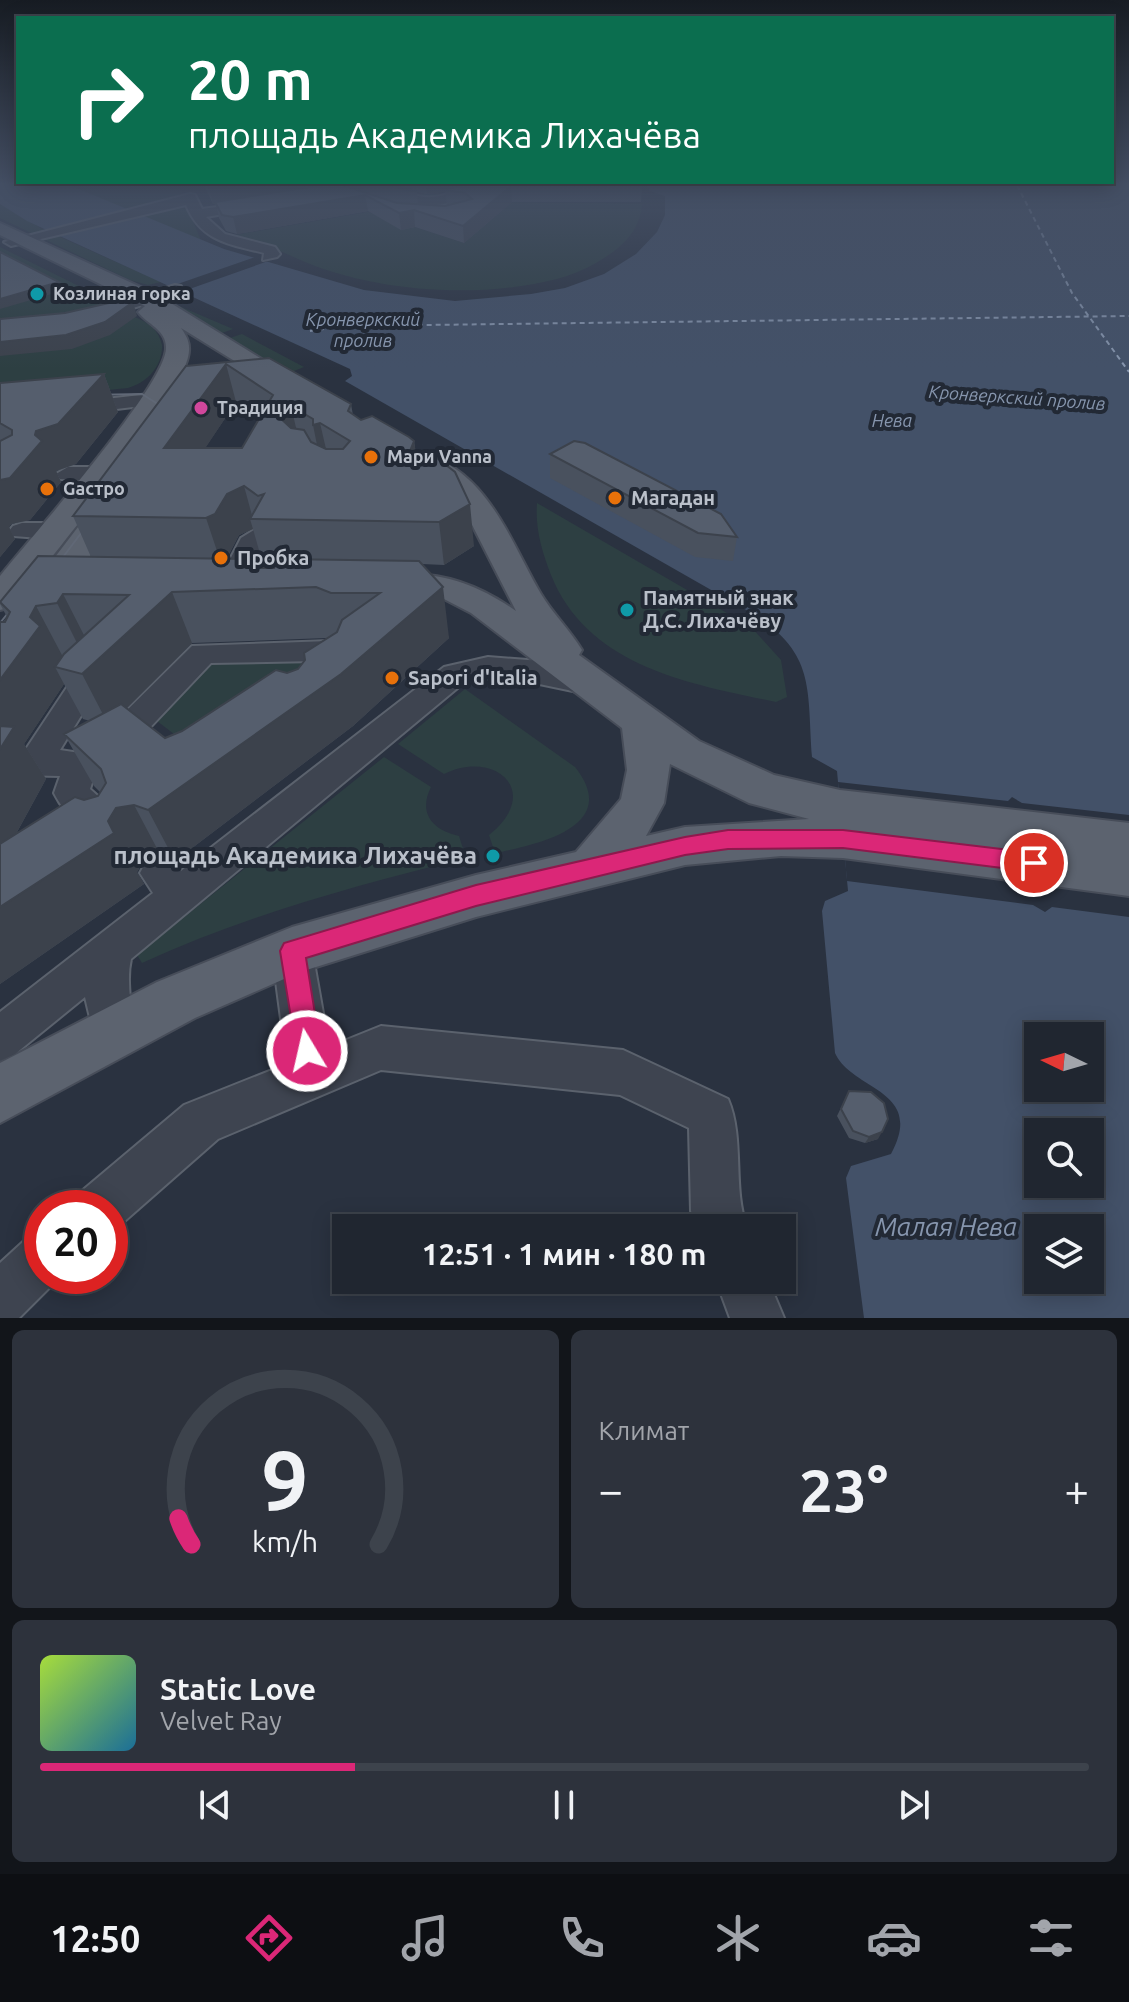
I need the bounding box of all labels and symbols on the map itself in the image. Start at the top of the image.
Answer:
place label: Козлиная горка [53,283,191,303]
marker: Козлиная горка [28,285,46,303]
water label: Кронверкский пролив [306,309,421,350]
water label: Кронверкский пролив [928,381,1106,413]
place label: Традиция [217,397,304,417]
marker: Традиция [192,399,210,417]
water label: Нева [872,410,912,430]
place label: Мари Vаnnа [387,446,492,466]
marker: Мари Vаnnа [362,448,380,466]
place label: Gастро [63,478,125,498]
marker: Gастро [38,480,56,498]
place label: Магадан [631,486,715,509]
marker: Магадан [606,489,624,507]
place label: Пробка [237,546,309,569]
marker: Пробка [212,549,230,567]
place label: Памятный знак Д.С. Лихачёву [643,586,794,632]
marker: Памятный знак Д.С. Лихачёву [618,601,636,619]
place label: Sapori d'Italia [408,666,538,689]
marker: Sapori d'Italia [383,669,401,687]
pin [1000,829,1068,897]
place label: площадь Академика Лихачёва [114,842,477,869]
marker: площадь Академика Лихачёва [484,847,502,865]
position arrow [265,1009,349,1093]
north arrow [1024,1022,1104,1102]
speed limit sign: 20 [24,1190,128,1294]
water label: Малая Нева [875,1212,1017,1241]

